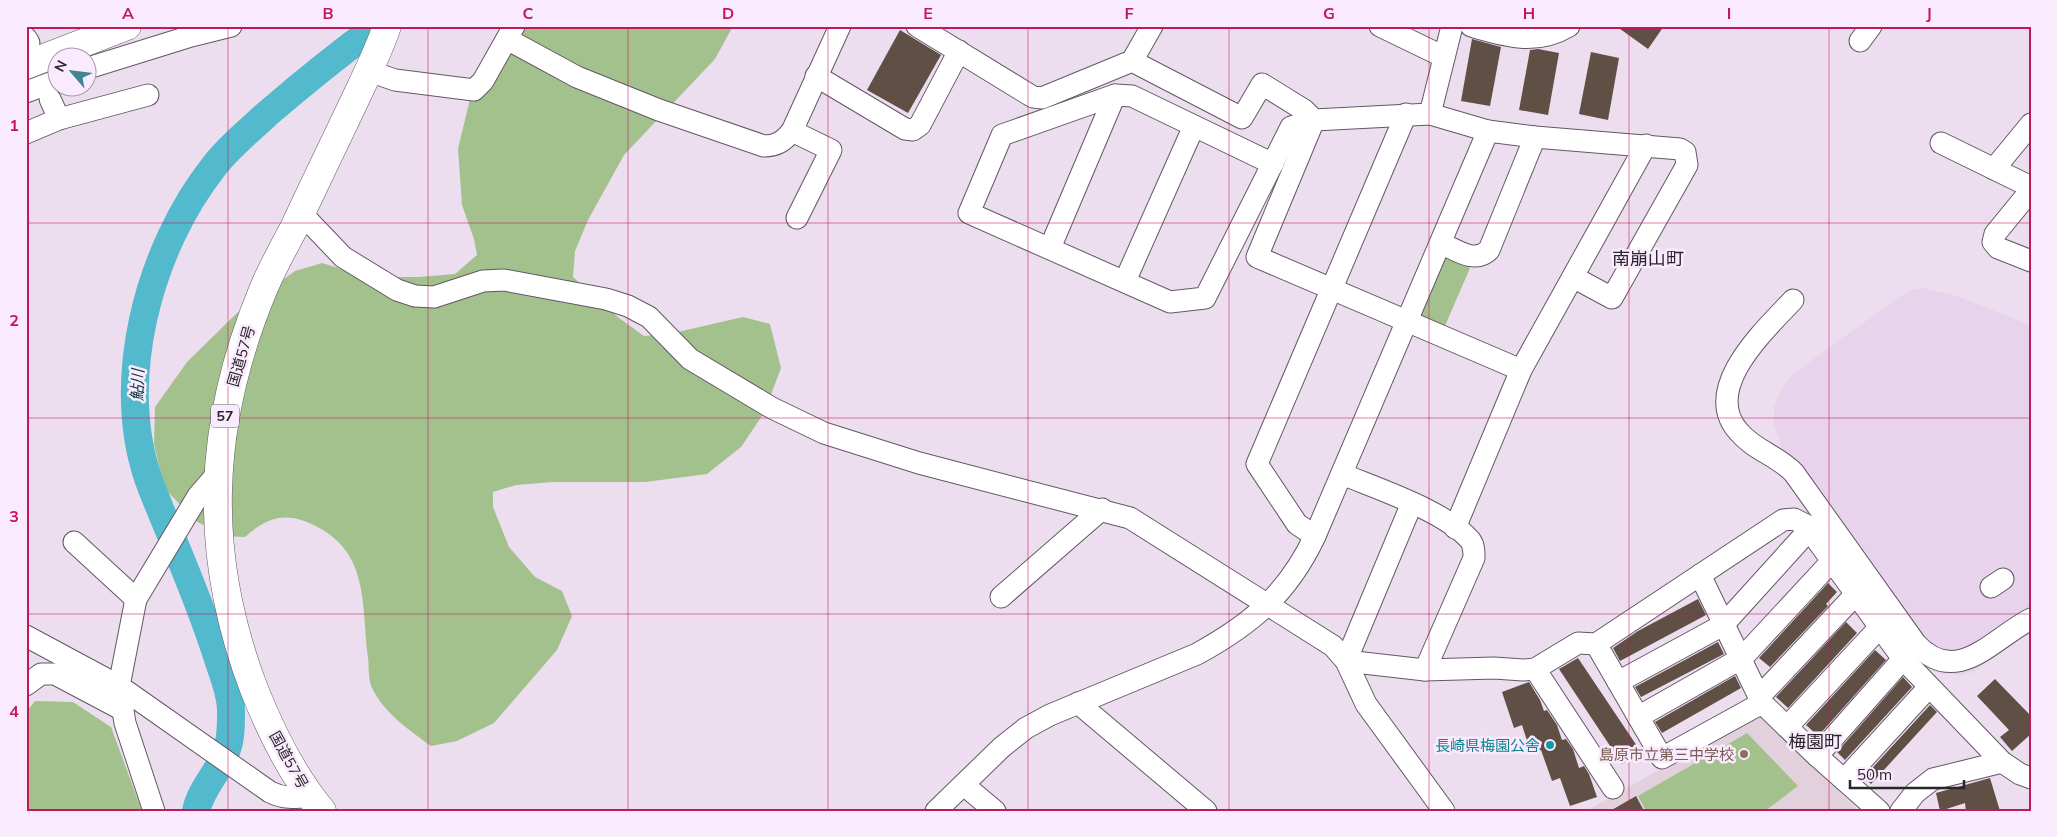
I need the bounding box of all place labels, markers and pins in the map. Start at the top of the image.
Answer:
place label: 長崎県梅園公舎 [1435,736,1540,755]
marker: 長崎県梅園公舎 [1544,739,1556,751]
place label: 島原市立第三中学校 [1599,745,1734,764]
marker: 島原市立第三中学校 [1738,748,1750,760]

